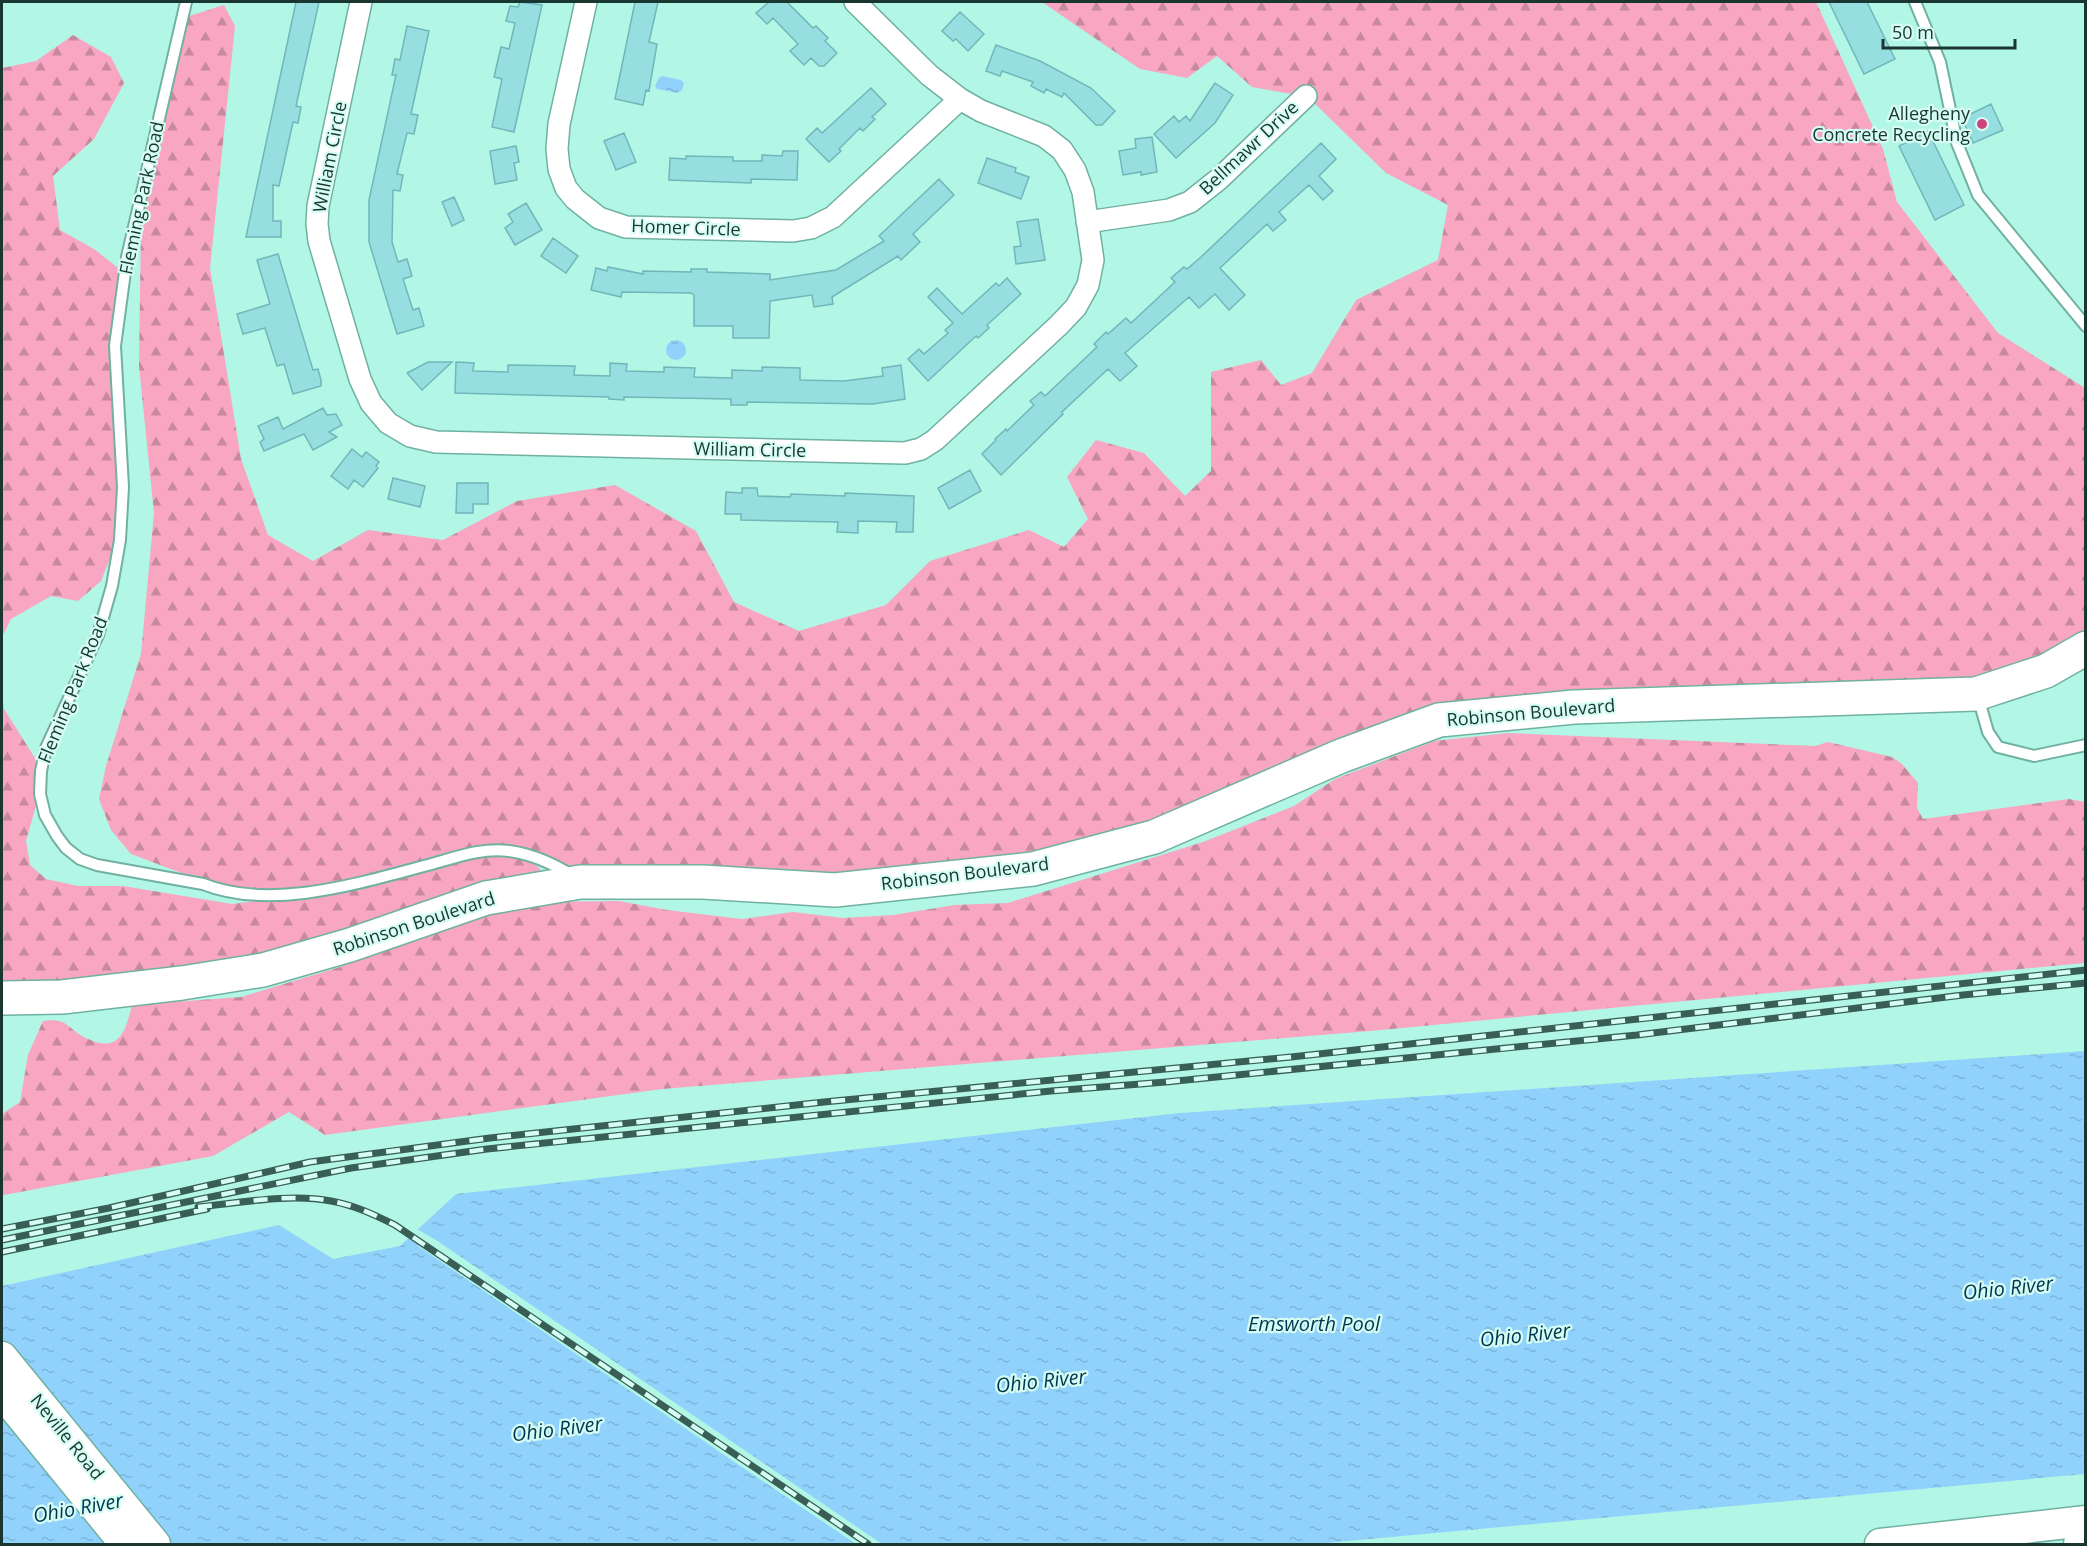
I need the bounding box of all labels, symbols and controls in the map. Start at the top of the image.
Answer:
scale bar [1883,12,2015,50]
text: 50 m [1892,20,1934,44]
street label: Bellmawr Drive [1193,95,1303,200]
street label: William Circle [306,99,352,214]
place label: Allegheny Concrete Recycling [1812,101,1971,146]
marker: Allegheny Concrete Recycling [1975,117,1989,131]
street label: Fleming Park Road [113,119,169,277]
street label: Homer Circle [631,213,741,241]
street label: William Circle [693,436,807,462]
street label: Fleming Park Road [32,613,112,766]
street label: Robinson Boulevard [1446,693,1616,731]
street label: Robinson Boulevard [879,851,1050,895]
street label: Robinson Boulevard [330,885,498,961]
water label: Ohio River [1961,1269,2056,1306]
water label: Emsworth Pool [1248,1310,1381,1337]
water label: Ohio River [1478,1316,1573,1353]
water label: Ohio River [994,1362,1089,1399]
street label: Neville Road [26,1388,110,1484]
water label: Ohio River [510,1409,605,1447]
water label: Ohio River [31,1486,126,1529]

